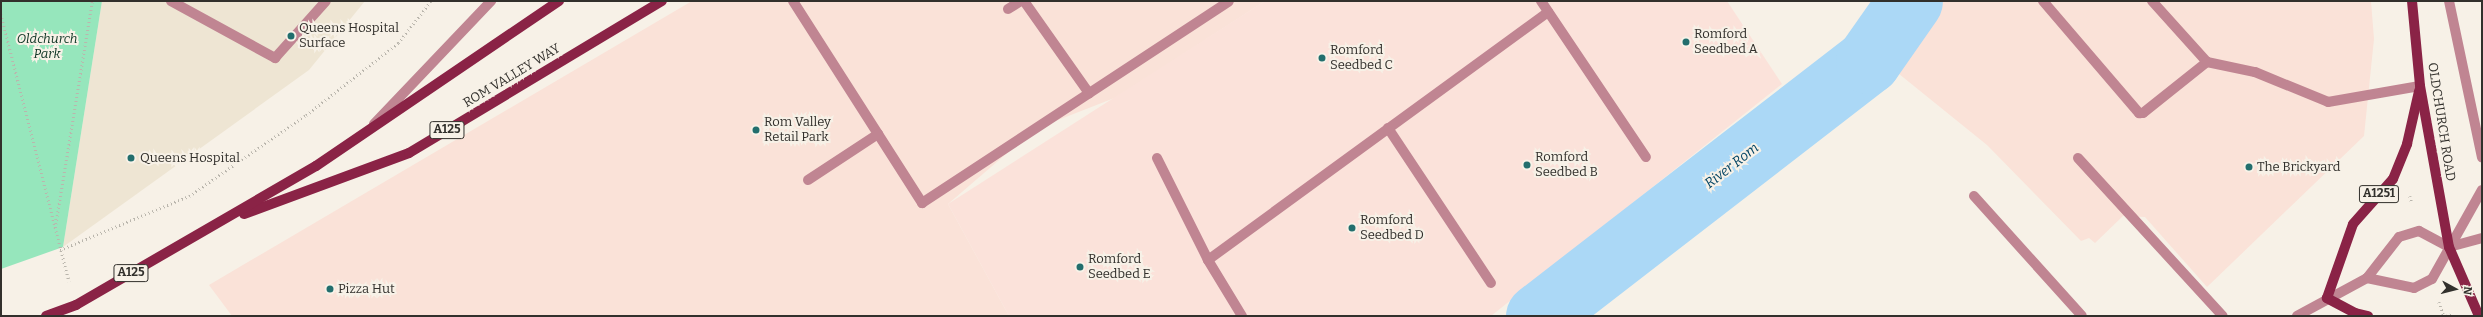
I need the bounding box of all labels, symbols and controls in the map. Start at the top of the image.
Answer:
place label: Queens Hospital Surface [299,21,399,52]
place label: Romford Seedbed A [1694,27,1758,58]
marker: Queens Hospital Surface [286,31,296,41]
park label: Oldchurch Park [17,32,77,63]
marker: Romford Seedbed A [1681,37,1691,47]
street label: ROM VALLEY WAY [461,41,563,111]
place label: Romford Seedbed C [1330,43,1393,74]
marker: Romford Seedbed C [1317,53,1327,63]
street label: OLDCHURCH ROAD [2424,62,2458,182]
place label: Rom Valley Retail Park [764,115,831,146]
road number: A125 [429,120,465,140]
marker: Rom Valley Retail Park [751,125,761,135]
water label: River Rom [1702,140,1762,192]
place label: Queens Hospital [140,150,240,166]
place label: Romford Seedbed B [1535,150,1598,181]
marker: Queens Hospital [125,152,137,164]
place label: The Brickyard [2257,159,2340,175]
marker: Romford Seedbed B [1522,160,1532,170]
marker: The Brickyard [2244,162,2254,172]
road number: A1251 [2358,184,2400,204]
place label: Romford Seedbed D [1360,213,1424,244]
marker: Romford Seedbed D [1347,223,1357,233]
place label: Romford Seedbed E [1088,252,1151,283]
marker: Romford Seedbed E [1075,262,1085,272]
road number: A125 [113,263,149,283]
north arrow [2435,269,2475,309]
place label: Pizza Hut [338,281,395,297]
marker: Pizza Hut [325,284,335,294]
text: N [2460,286,2474,296]

